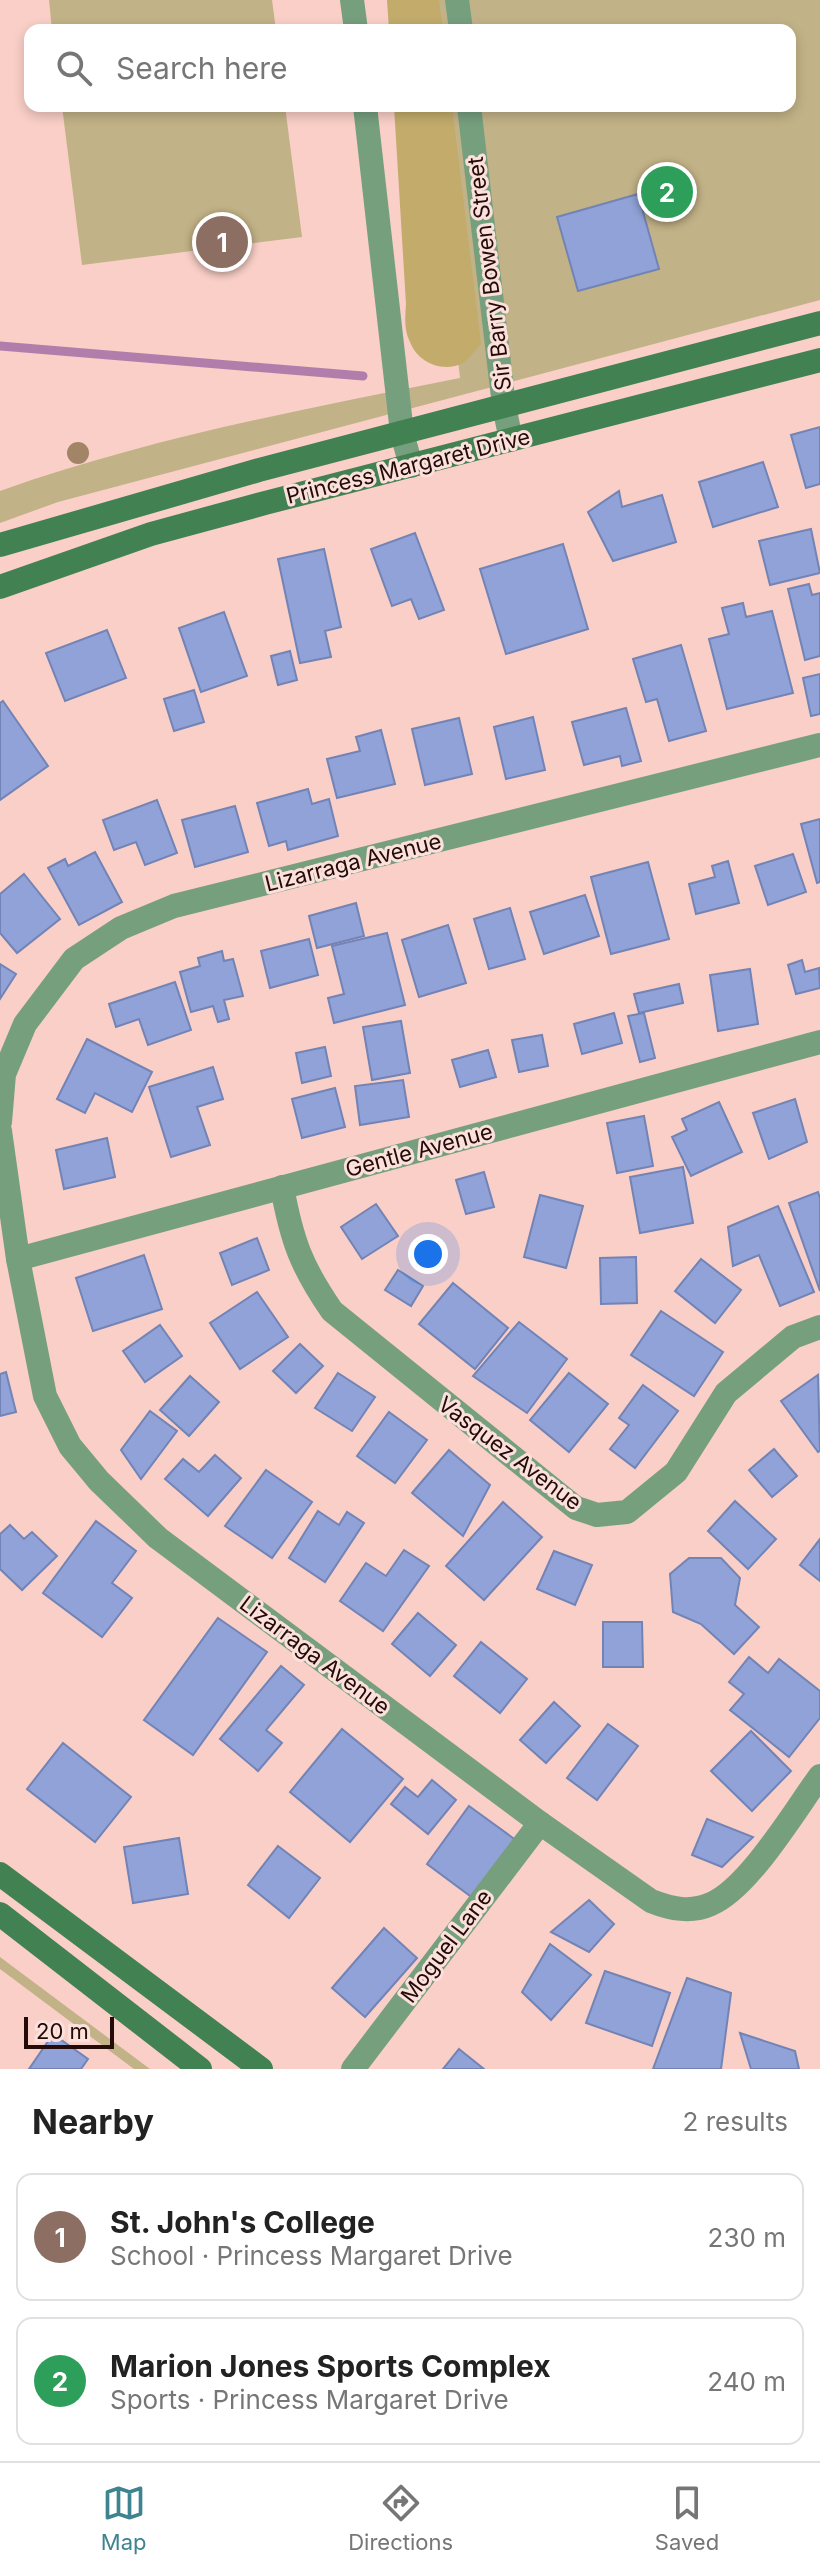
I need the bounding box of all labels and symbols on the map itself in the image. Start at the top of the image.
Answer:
street label: Sir Barry Bowen Street [462,156,516,392]
pin: 2 [641,162,693,222]
pin: 1 [196,212,248,272]
street label: Princess Margaret Drive [283,423,533,509]
street label: Lizarraga Avenue [262,828,444,896]
street label: Gentle Avenue [343,1118,495,1182]
your location [408,1234,448,1274]
street label: Vasquez Avenue [433,1391,587,1515]
street label: Lizarraga Avenue [235,1590,395,1720]
street label: Moguel Lane [395,1884,497,2008]
scale bar [24,2013,114,2049]

